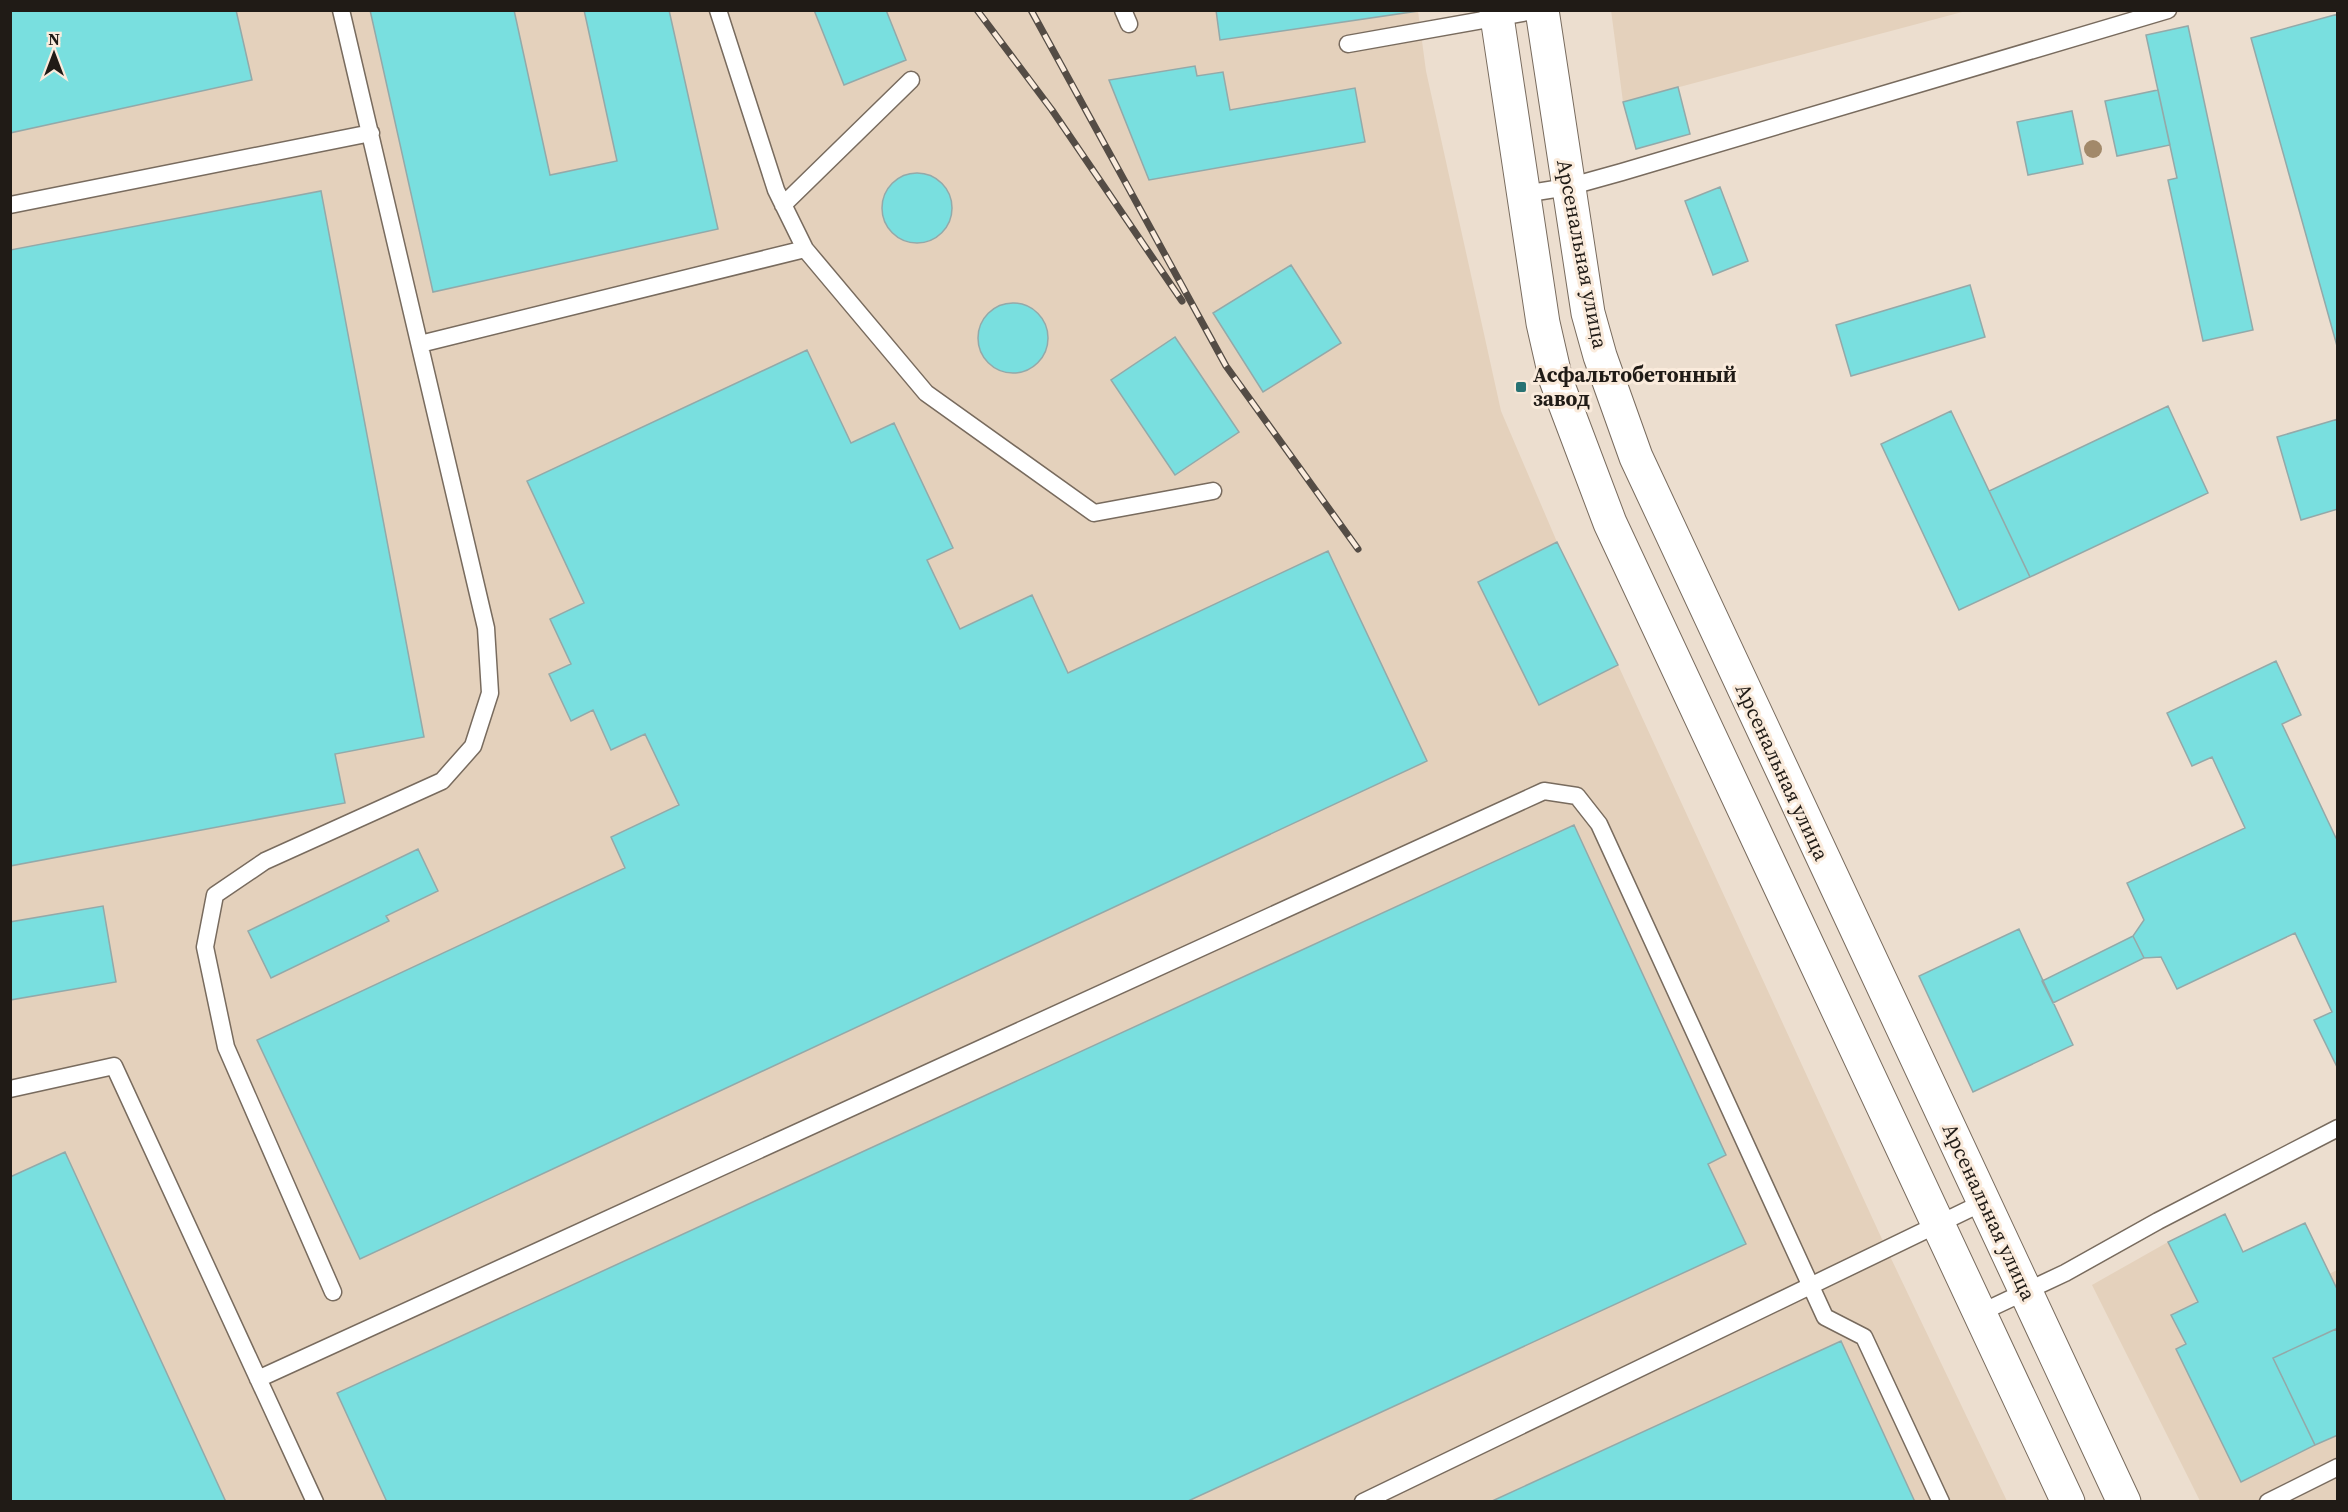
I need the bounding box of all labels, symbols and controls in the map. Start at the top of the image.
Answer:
north arrow [24,24,84,84]
text: N [48,28,60,50]
street label: Арсенальная улица [1550,157,1615,351]
place label: Асфальтобетонный завод [1533,360,1737,413]
marker: Асфальтобетонный завод [1514,380,1528,394]
street label: Арсенальная улица [1729,678,1836,865]
street label: Арсенальная улица [1936,1118,2043,1305]

